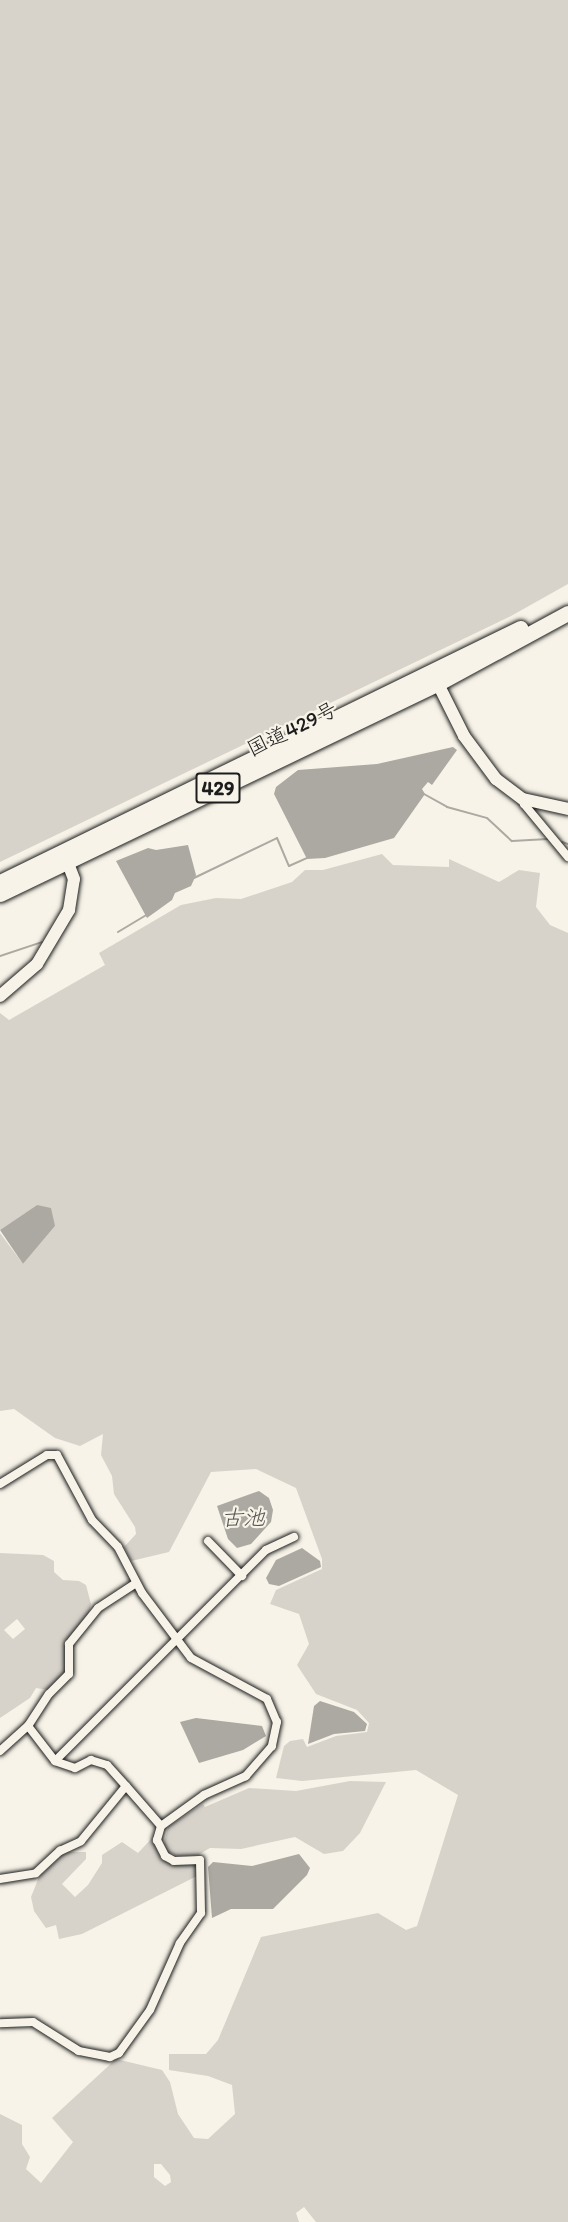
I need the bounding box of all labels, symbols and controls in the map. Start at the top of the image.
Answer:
street label: 国道429号 [243,696,341,762]
road number: 429 [196,771,240,805]
water label: 古池 [221,1505,265,1531]

